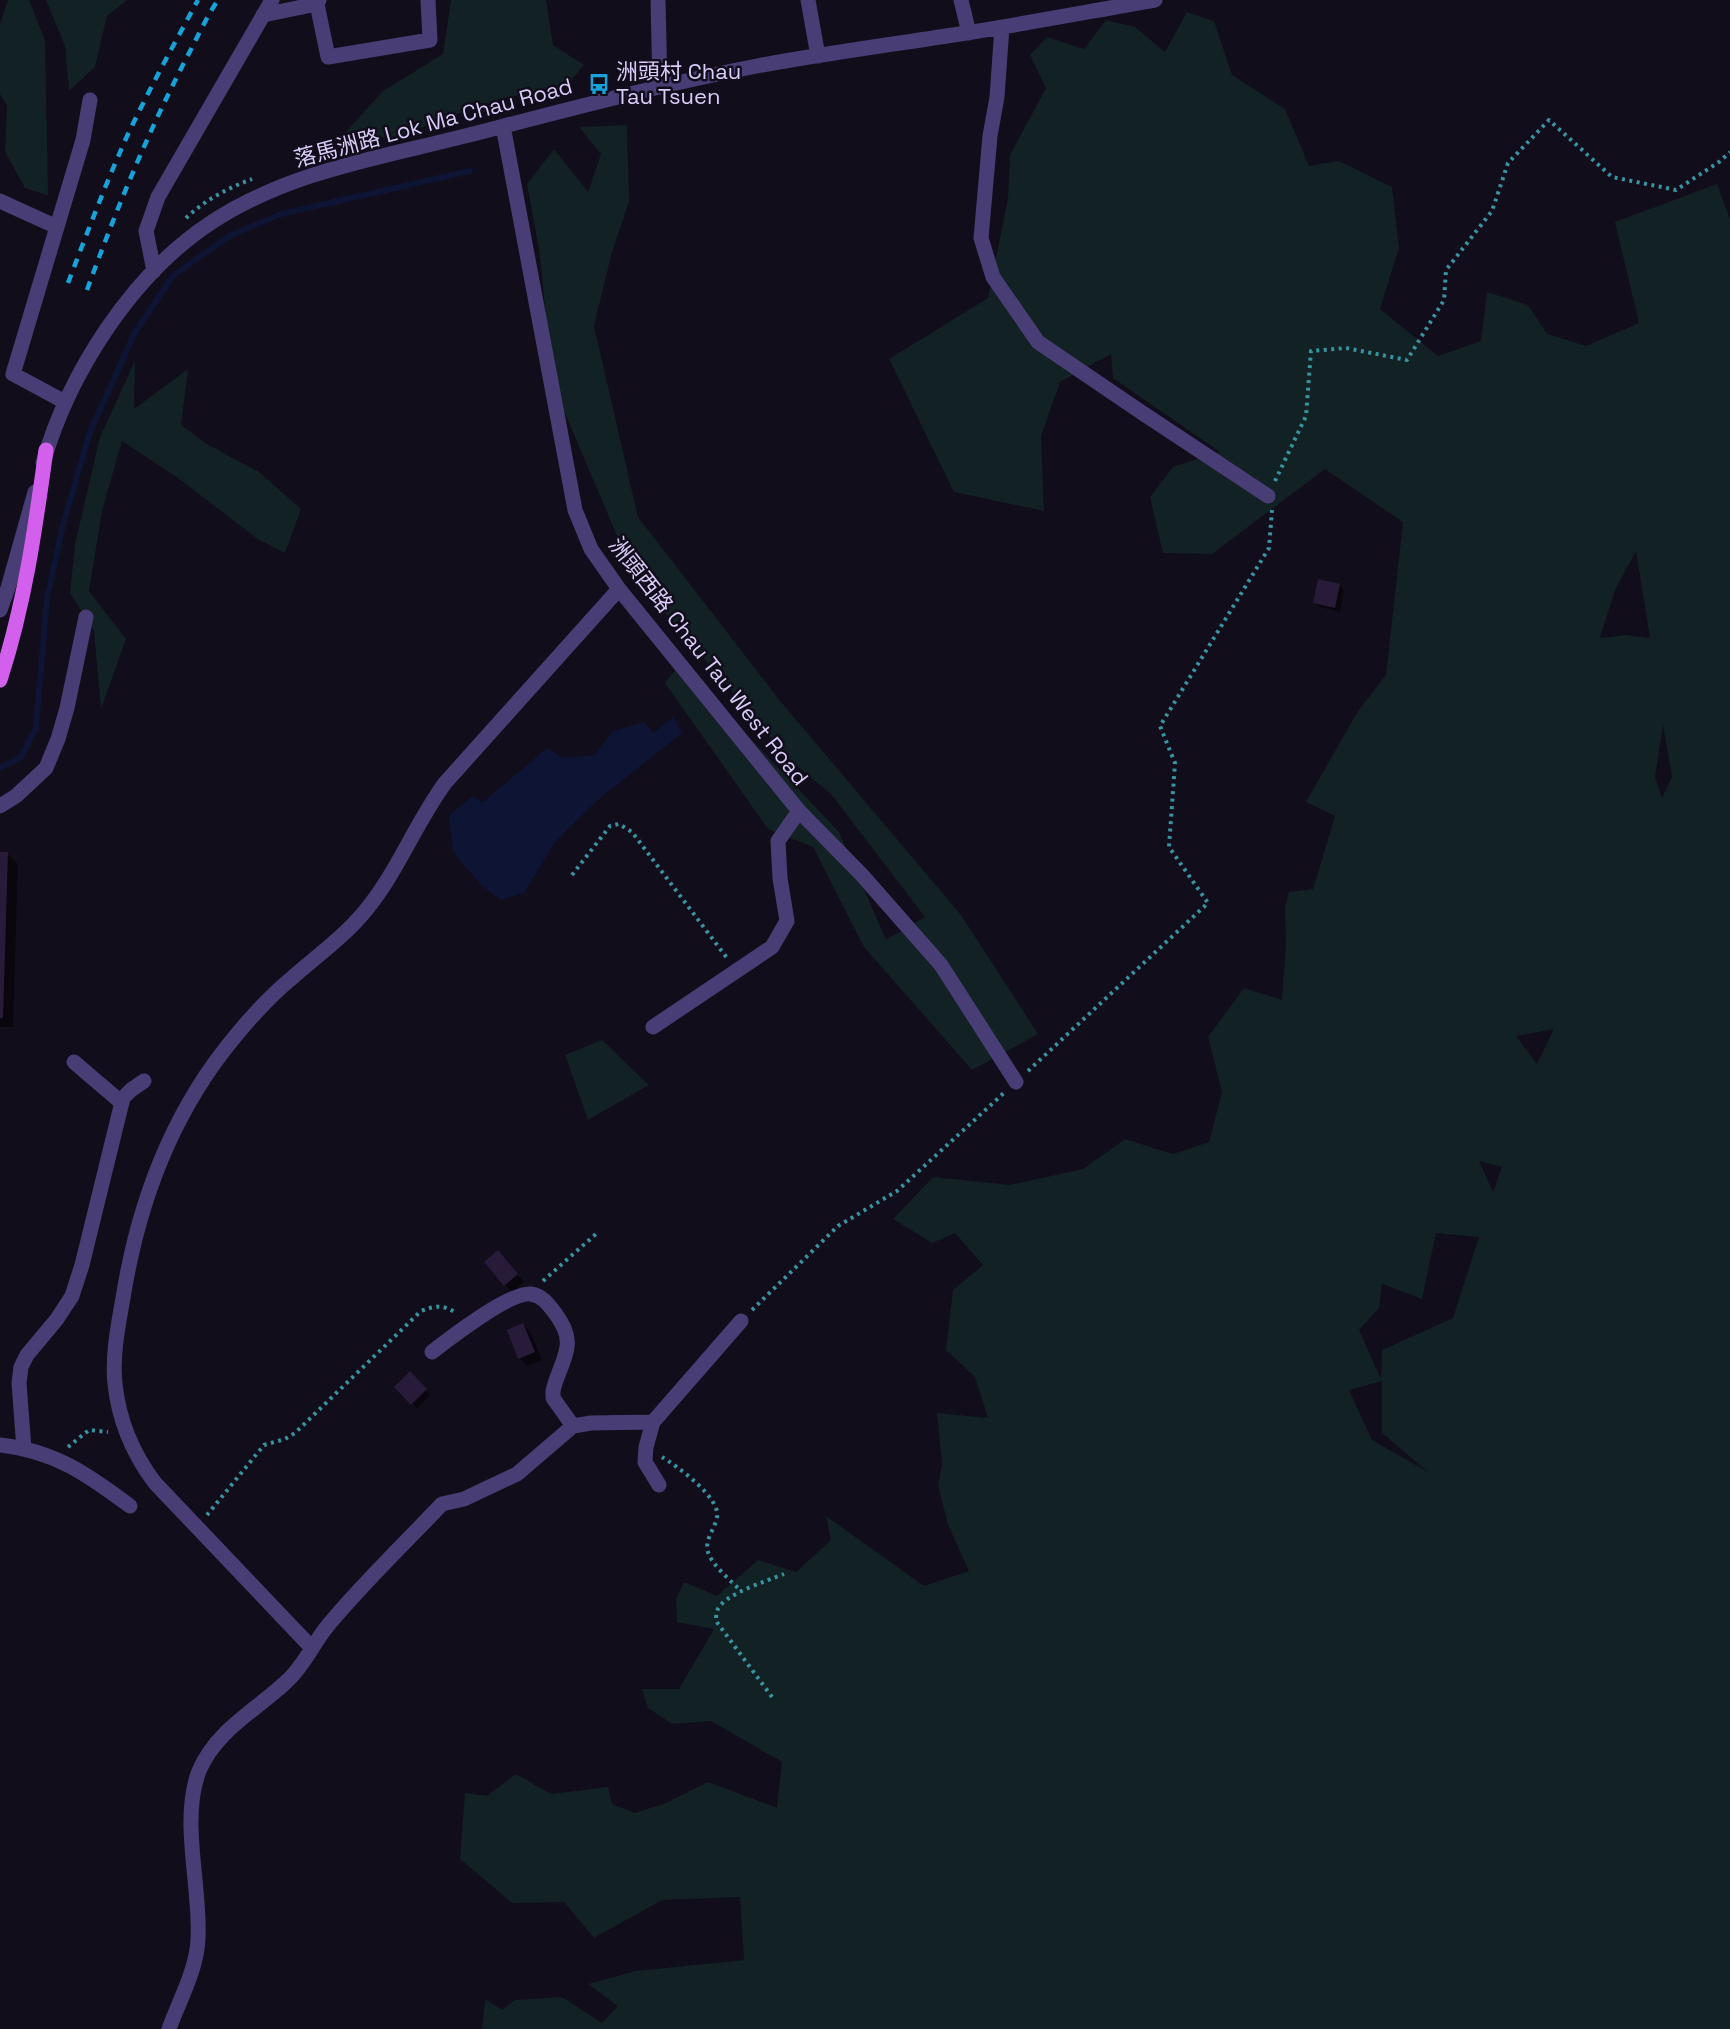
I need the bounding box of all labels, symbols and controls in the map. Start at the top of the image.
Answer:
place label: 洲頭村 Chau Tau Tsuen [616,57,741,110]
street label: 落馬洲路 Lok Ma Chau Road [291,71,575,173]
bus stop icon: 洲頭村 Chau Tau Tsuen [587,72,611,96]
street label: 洲頭西路 Chau Tau West Road [603,531,815,791]

